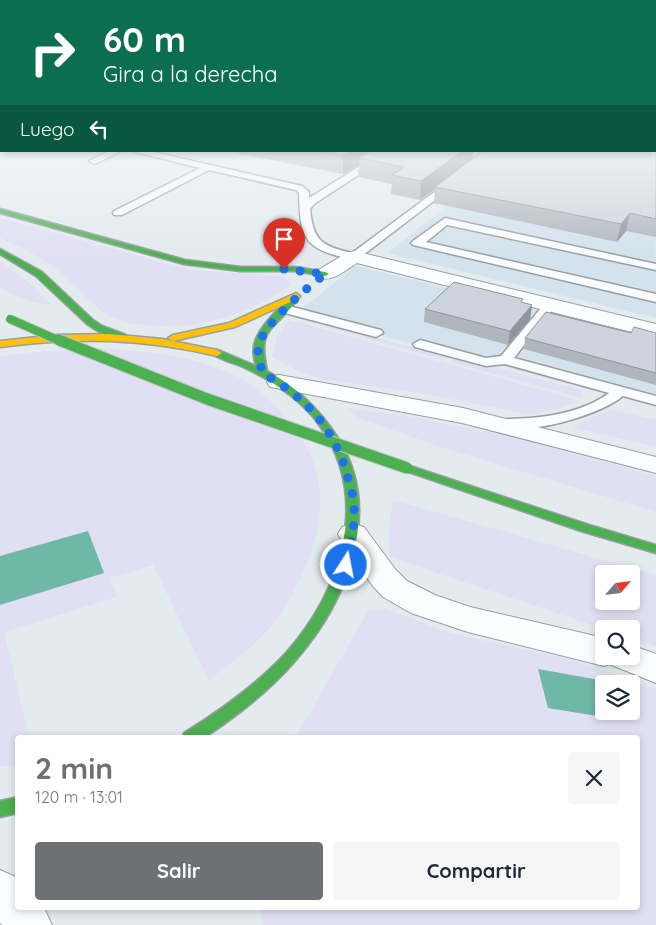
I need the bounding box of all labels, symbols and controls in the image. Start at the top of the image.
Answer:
text: 60 m [103,17,186,61]
icon: right [20,20,85,85]
text: Gira a la derecha [103,60,278,88]
icon: left [85,115,113,143]
text: Luego [20,117,75,141]
pin [263,218,305,269]
icon: arrive [270,225,298,253]
position arrow [319,538,371,590]
north arrow [595,565,640,610]
map controls [595,565,640,720]
button: search [595,620,640,665]
button: layers [595,675,640,720]
text: 2 min [35,749,113,787]
button: close [568,752,620,804]
text: 120 m · 13:01 [35,787,123,807]
button: Salir [35,842,323,900]
button: Compartir [333,842,620,900]

